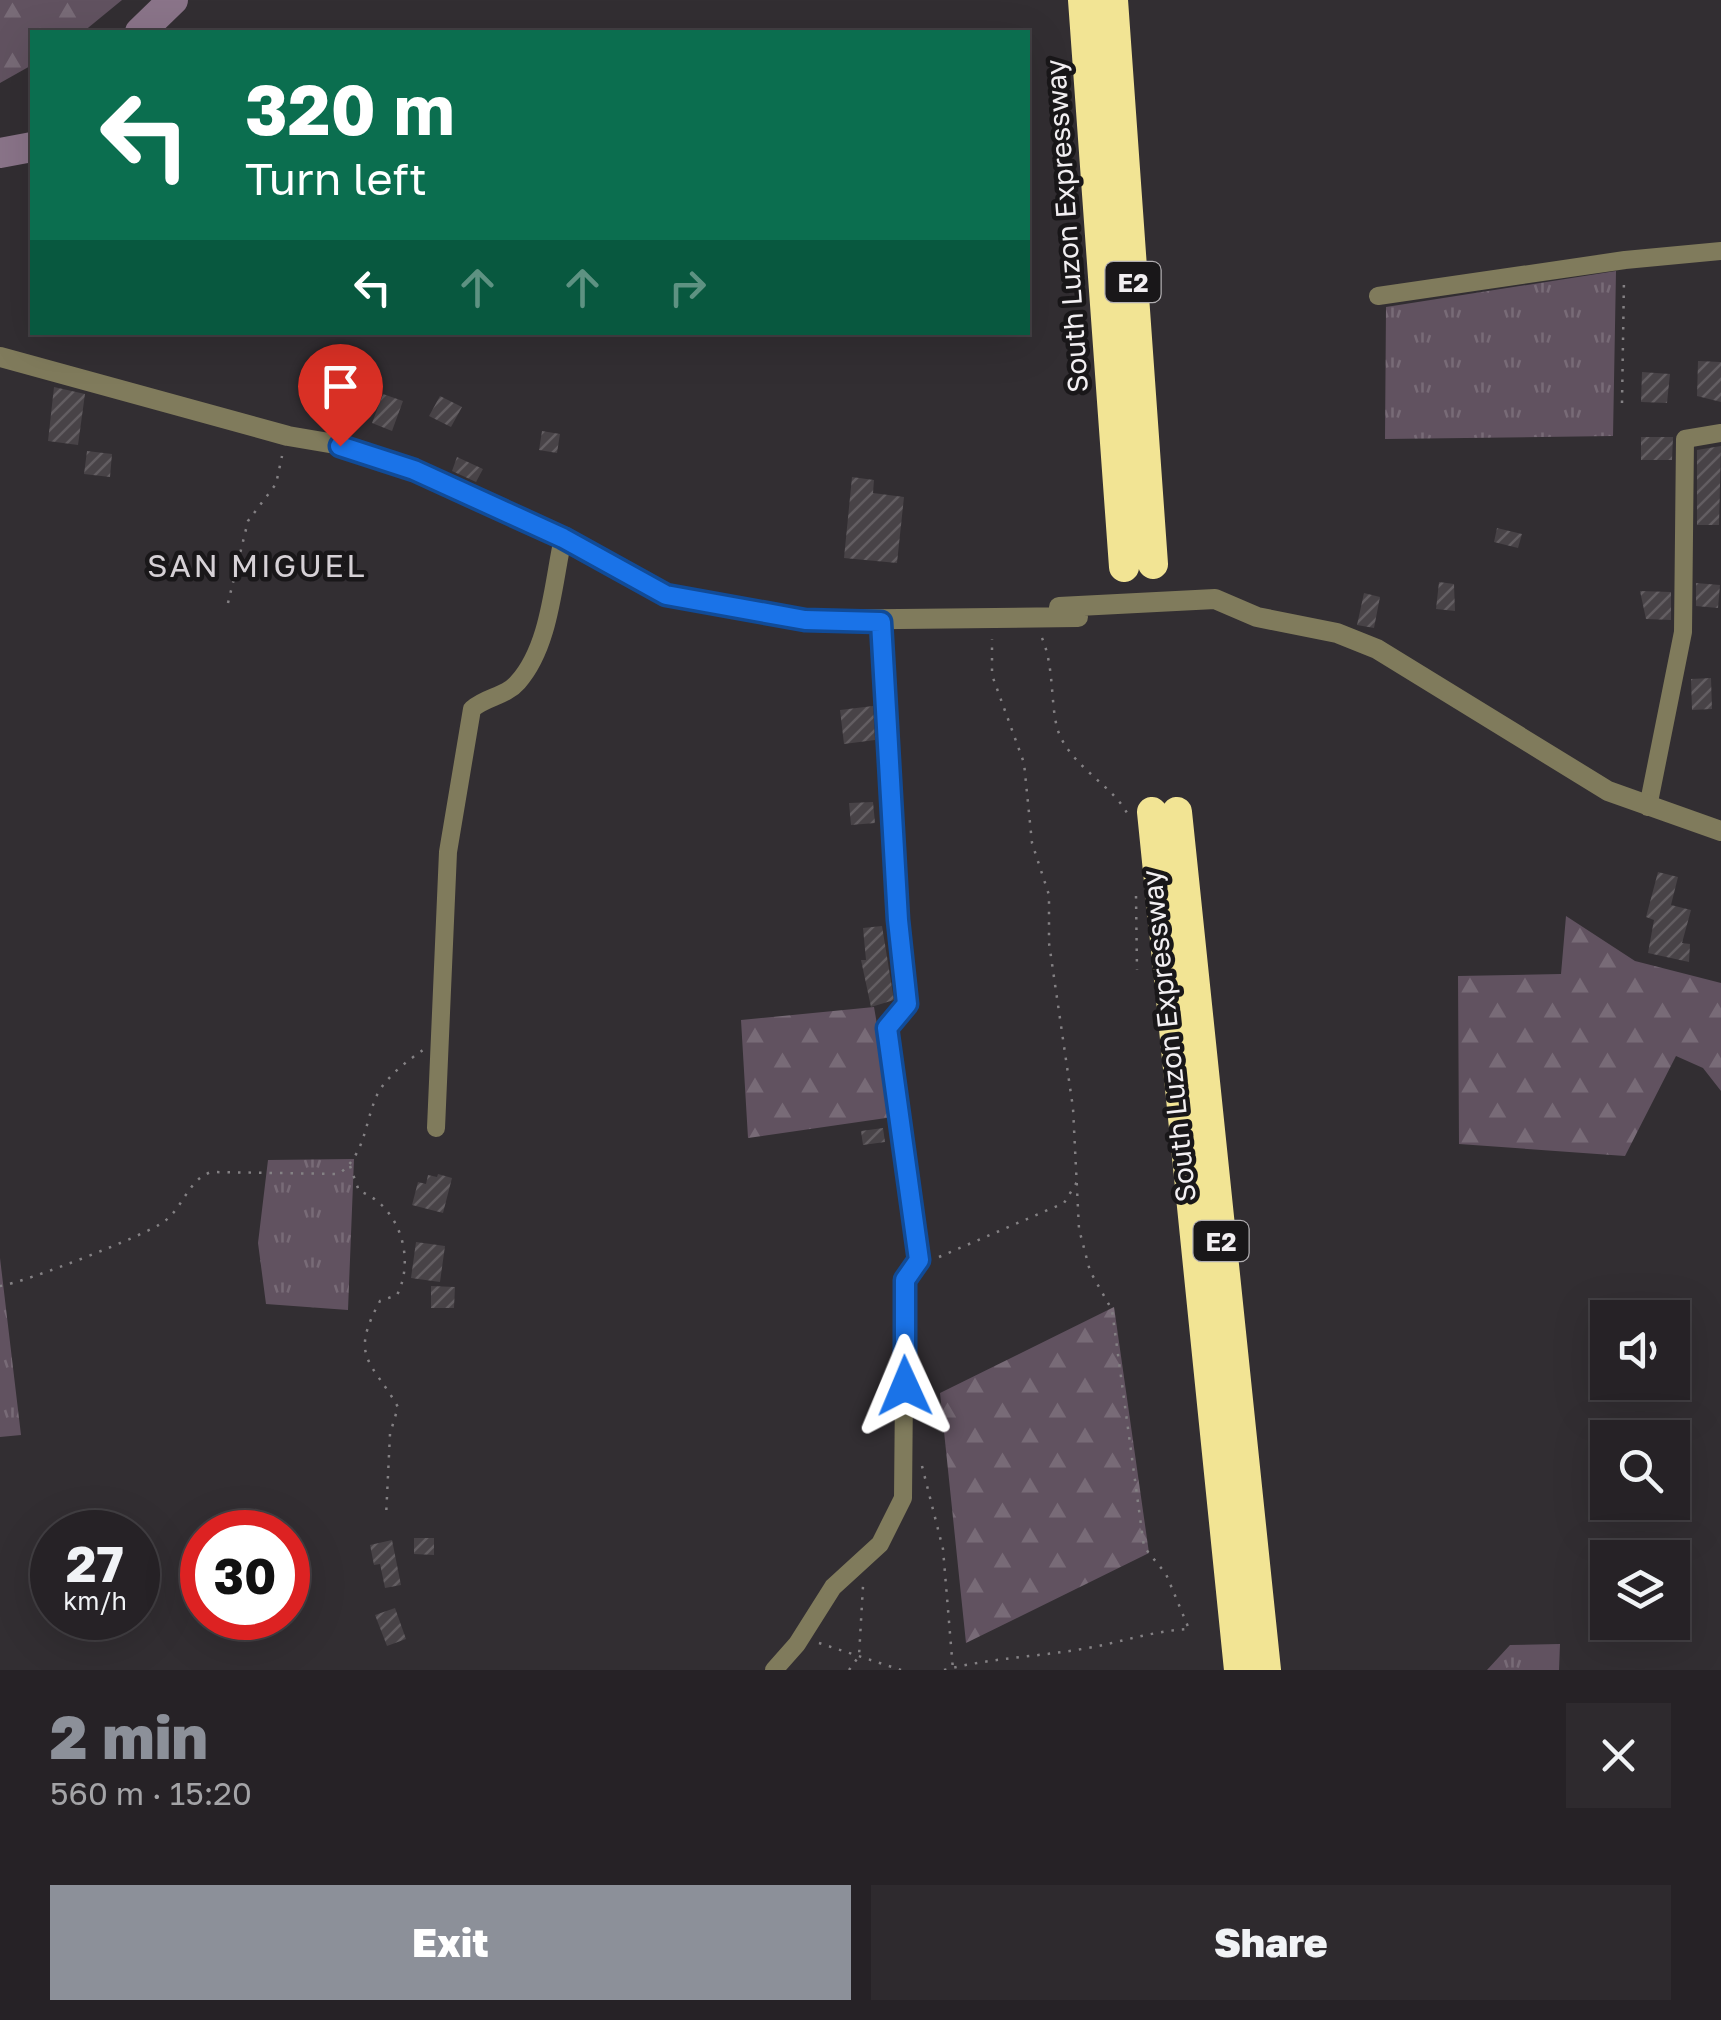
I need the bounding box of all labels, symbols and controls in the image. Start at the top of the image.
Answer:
street label: South Luzon Expressway [1038,58,1094,394]
text: 320 m [245,66,455,150]
icon: left [80,70,210,200]
text: Turn left [245,151,427,205]
icon: left [345,260,400,315]
icon: ahead [450,260,505,315]
icon: ahead [555,260,610,315]
icon: right [660,260,715,315]
road number: E2 [1106,262,1160,302]
pin [298,344,383,447]
icon: arrive [313,359,368,414]
district label: SAN MIGUEL [147,546,367,584]
street label: South Luzon Expressway [1134,868,1202,1204]
road number: E2 [1194,1221,1248,1261]
map controls [1590,1300,1690,1640]
button: sound [1590,1300,1690,1400]
position arrow [853,1334,957,1438]
button: search [1590,1420,1690,1520]
speed limit sign: 30 [180,1510,310,1640]
text: 27 [66,1533,124,1593]
button: layers [1590,1540,1690,1640]
text: km/h [63,1585,127,1616]
text: 2 min [50,1700,208,1772]
button: close [1566,1703,1671,1808]
text: 560 m · 15:20 [50,1774,252,1812]
button: Exit [50,1885,851,2000]
button: Share [871,1885,1671,2000]

